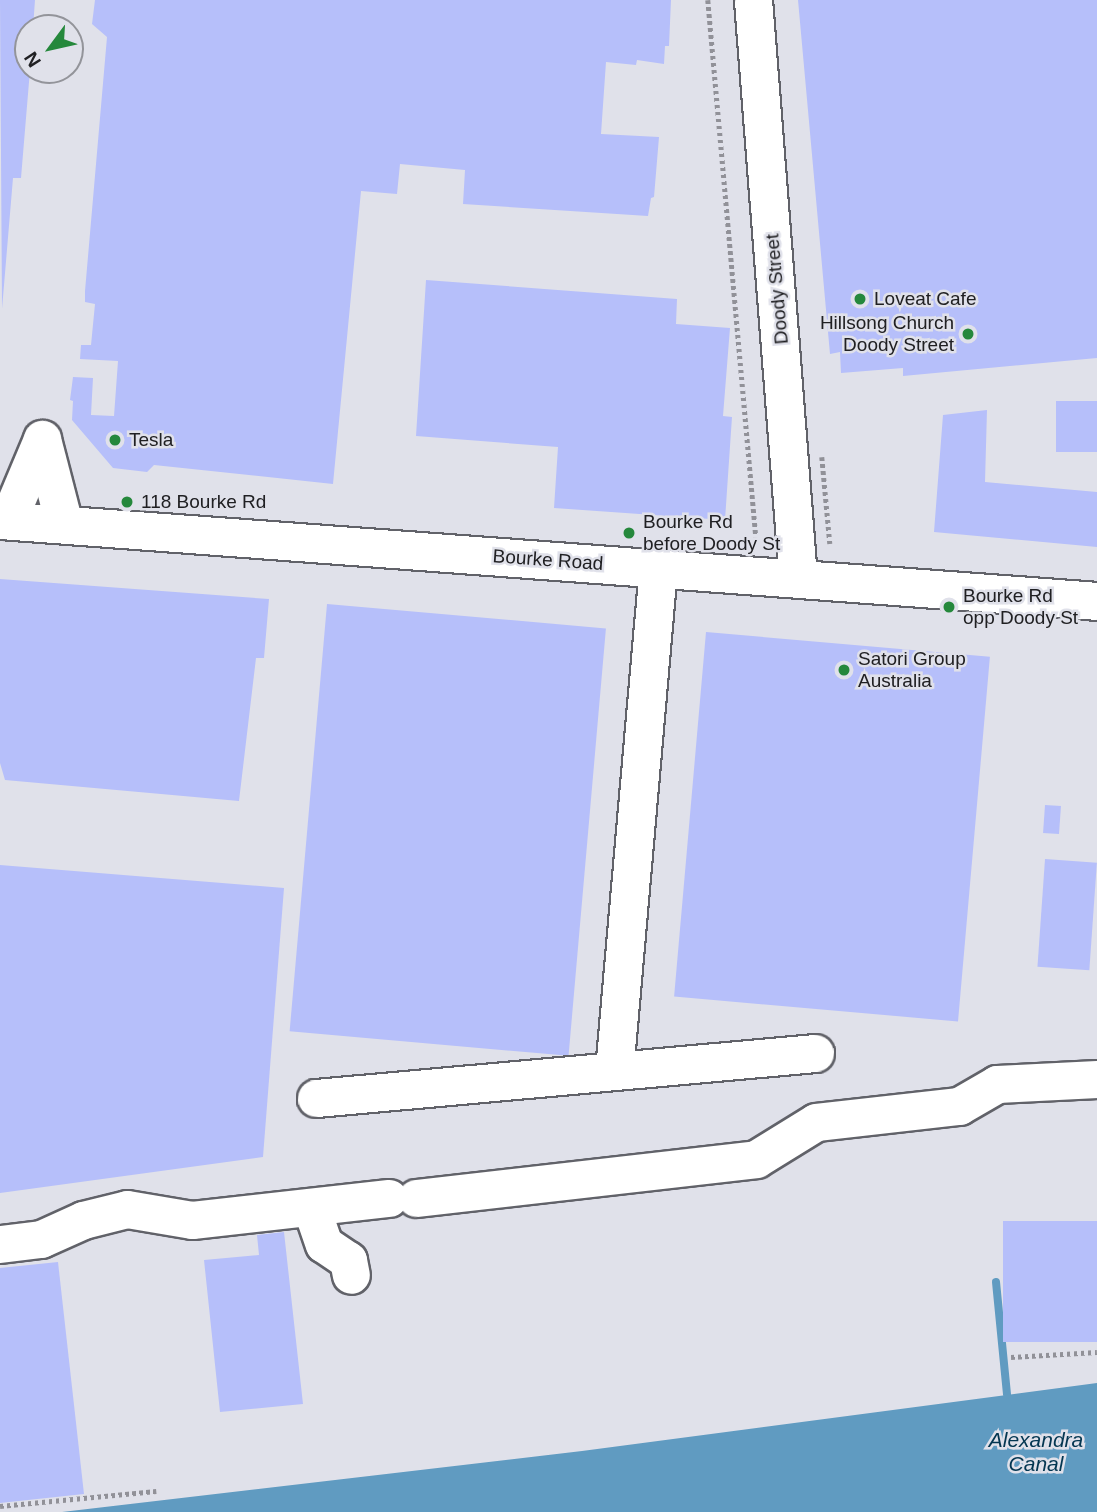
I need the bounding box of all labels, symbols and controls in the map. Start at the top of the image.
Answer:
north arrow [14,14,84,84]
text: N [20,48,45,71]
street label: Doody Street [761,233,793,345]
place label: Loveat Cafe [874,288,976,310]
marker: Loveat Cafe [852,291,868,307]
place label: Hillsong Church Doody Street [820,312,954,356]
marker: Hillsong Church Doody Street [960,326,976,342]
place label: Tesla [129,429,173,451]
marker: Tesla [107,432,123,448]
place label: 118 Bourke Rd [141,491,266,513]
marker: 118 Bourke Rd [119,494,135,510]
place label: Bourke Rd before Doody St [643,511,780,555]
marker: Bourke Rd before Doody St [621,525,637,541]
street label: Bourke Road [492,545,604,575]
place label: Bourke Rd opp Doody St [963,585,1078,629]
marker: Bourke Rd opp Doody St [941,599,957,615]
place label: Satori Group Australia [858,648,966,692]
marker: Satori Group Australia [836,662,852,678]
water label: Alexandra Canal [989,1427,1083,1477]

